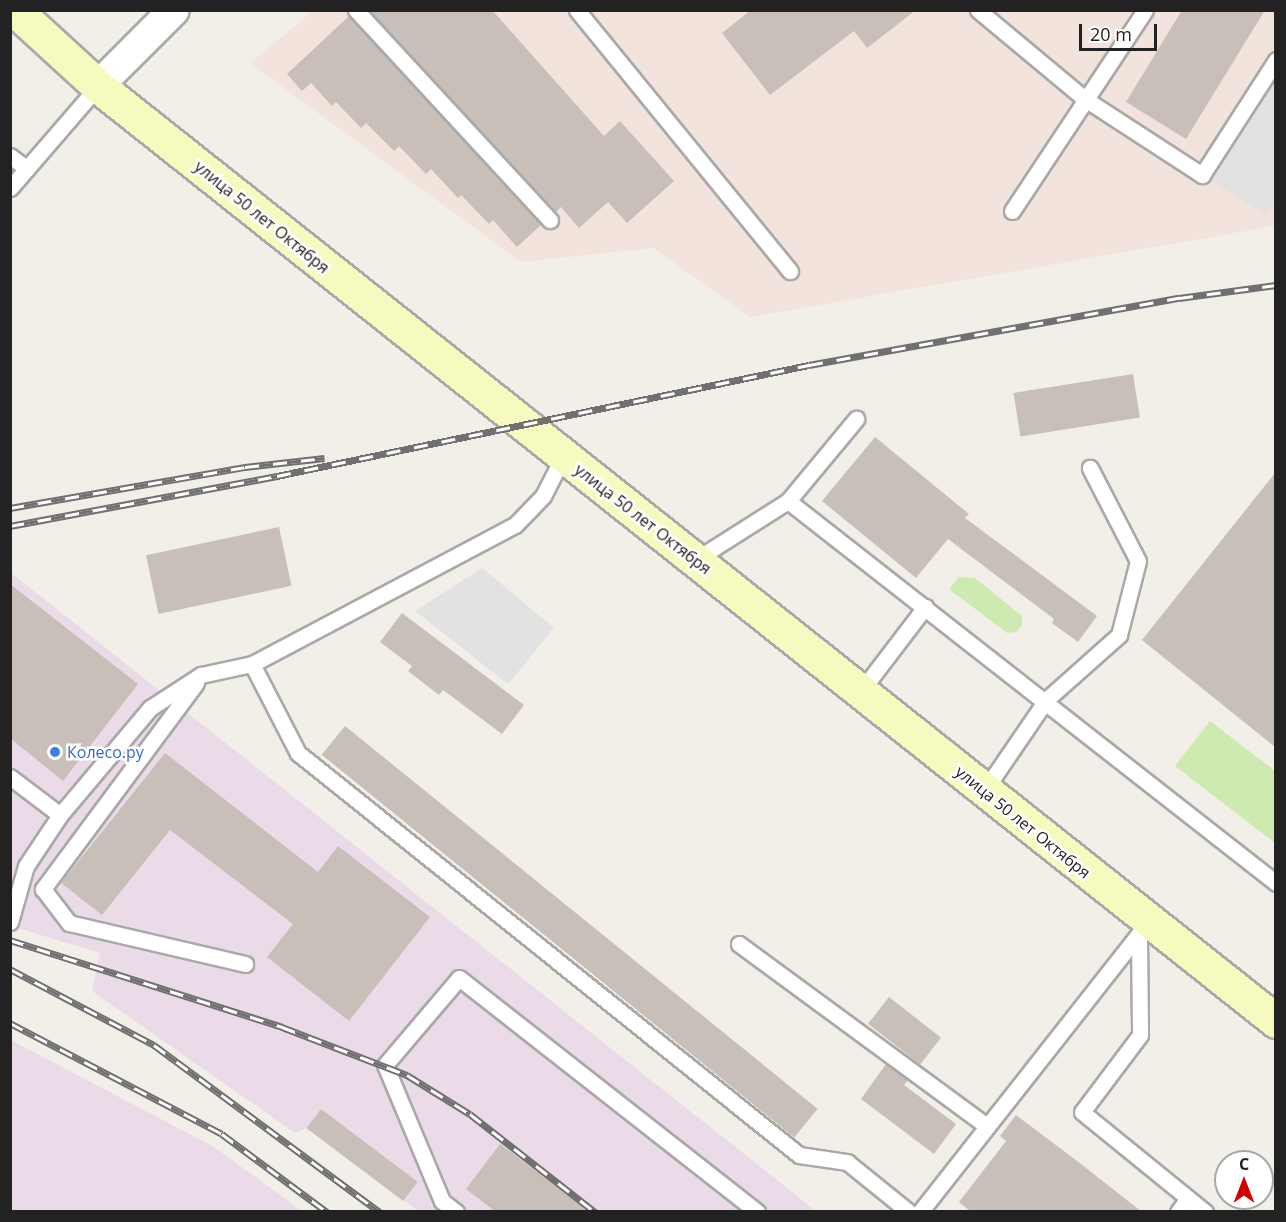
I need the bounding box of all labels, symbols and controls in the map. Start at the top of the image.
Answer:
scale bar [1082,12,1160,50]
text: 20 m [1090,22,1132,46]
street label: улица 50 лет Октября [191,157,333,277]
street label: улица 50 лет Октября [571,460,715,578]
place label: Колесо.ру [67,742,144,762]
marker: Колесо.ру [48,745,62,759]
street label: улица 50 лет Октября [952,762,1094,882]
north arrow [1214,1150,1274,1210]
text: С [1239,1153,1249,1175]

